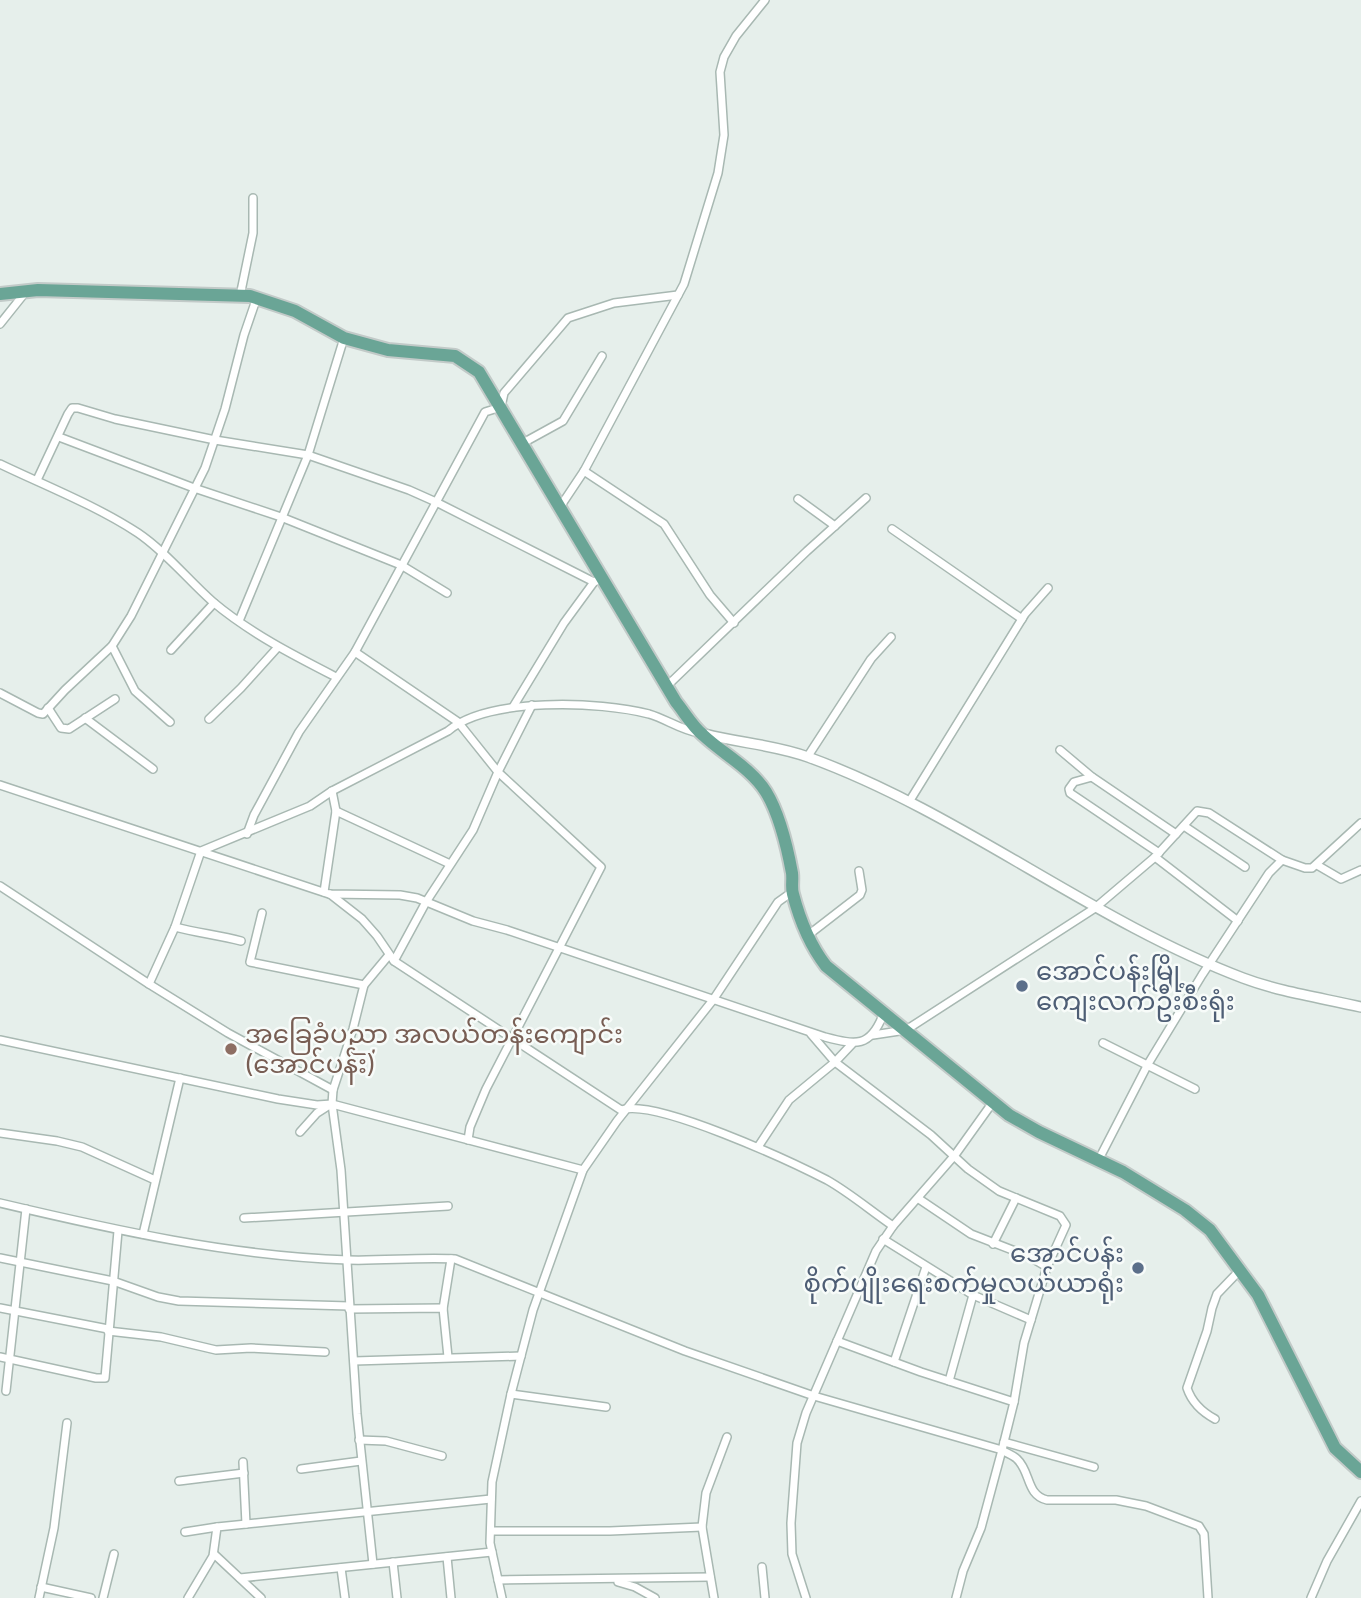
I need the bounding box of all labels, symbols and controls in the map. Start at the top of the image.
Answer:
place label: အောင်ပန်းမြို့ ကျေးလက်ဦးစီးရုံး [1036,954,1235,1022]
marker: အောင်ပန်းမြို့ ကျေးလက်ဦးစီးရုံး [1014,978,1030,994]
place label: အခြေခံပညာ အလယ်တန်းကျောင်း (အောင်ပန်း) [245,1017,623,1085]
marker: အခြေခံပညာ အလယ်တန်းကျောင်း (အောင်ပန်း) [223,1041,239,1057]
place label: အောင်ပန်း စိုက်ပျိုးရေးစက်မှုလယ်ယာရုံး [804,1236,1124,1304]
marker: အောင်ပန်း စိုက်ပျိုးရေးစက်မှုလယ်ယာရုံး [1130,1260,1146,1276]

